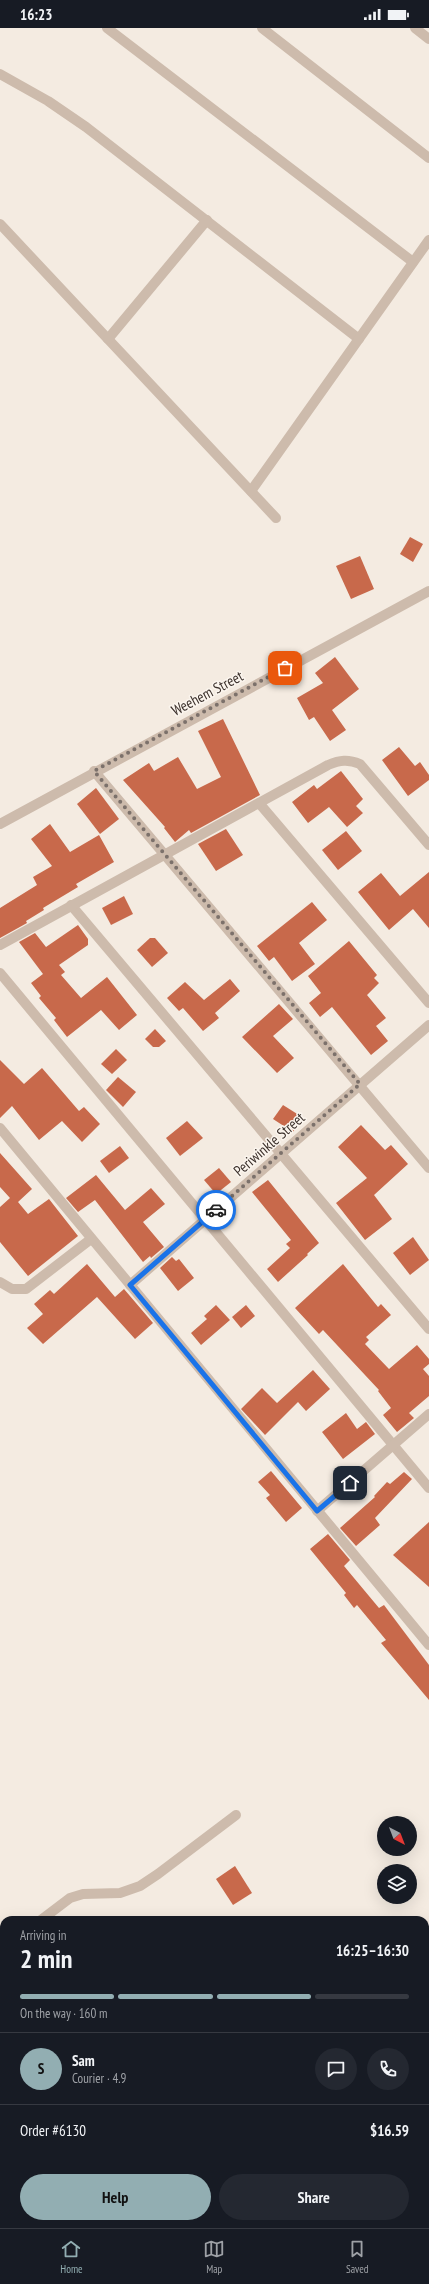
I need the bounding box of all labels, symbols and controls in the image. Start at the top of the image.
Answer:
text: 16:23 [20,5,52,24]
pin [268,651,302,685]
icon: bag [274,657,296,679]
street label: Weehem Street [168,666,246,720]
street label: Periwinkle Street [229,1108,309,1180]
courier [196,1190,236,1230]
icon: car [205,1199,227,1221]
pin [333,1466,367,1500]
icon: home [339,1472,361,1494]
north arrow [377,1816,417,1856]
map controls [377,1816,417,1904]
button: layers [377,1864,417,1904]
text: Arriving in [20,1927,67,1944]
text: 16:25–16:30 [336,1941,409,1960]
text: 2 min [20,1942,73,1975]
text: On the way · 160 m [20,2005,107,2022]
button: chat [315,2048,357,2090]
button: phone [367,2048,409,2090]
text: Sam [72,2051,95,2070]
text: S [38,2059,44,2078]
text: Courier · 4.9 [72,2070,126,2087]
text: Order #6130 [20,2121,86,2140]
text: $16.59 [370,2121,409,2140]
button: Help [20,2174,211,2220]
button: Share [219,2174,409,2220]
tab: Home [60,2238,83,2276]
tab: Map [203,2238,225,2276]
tab: Saved [346,2238,369,2276]

